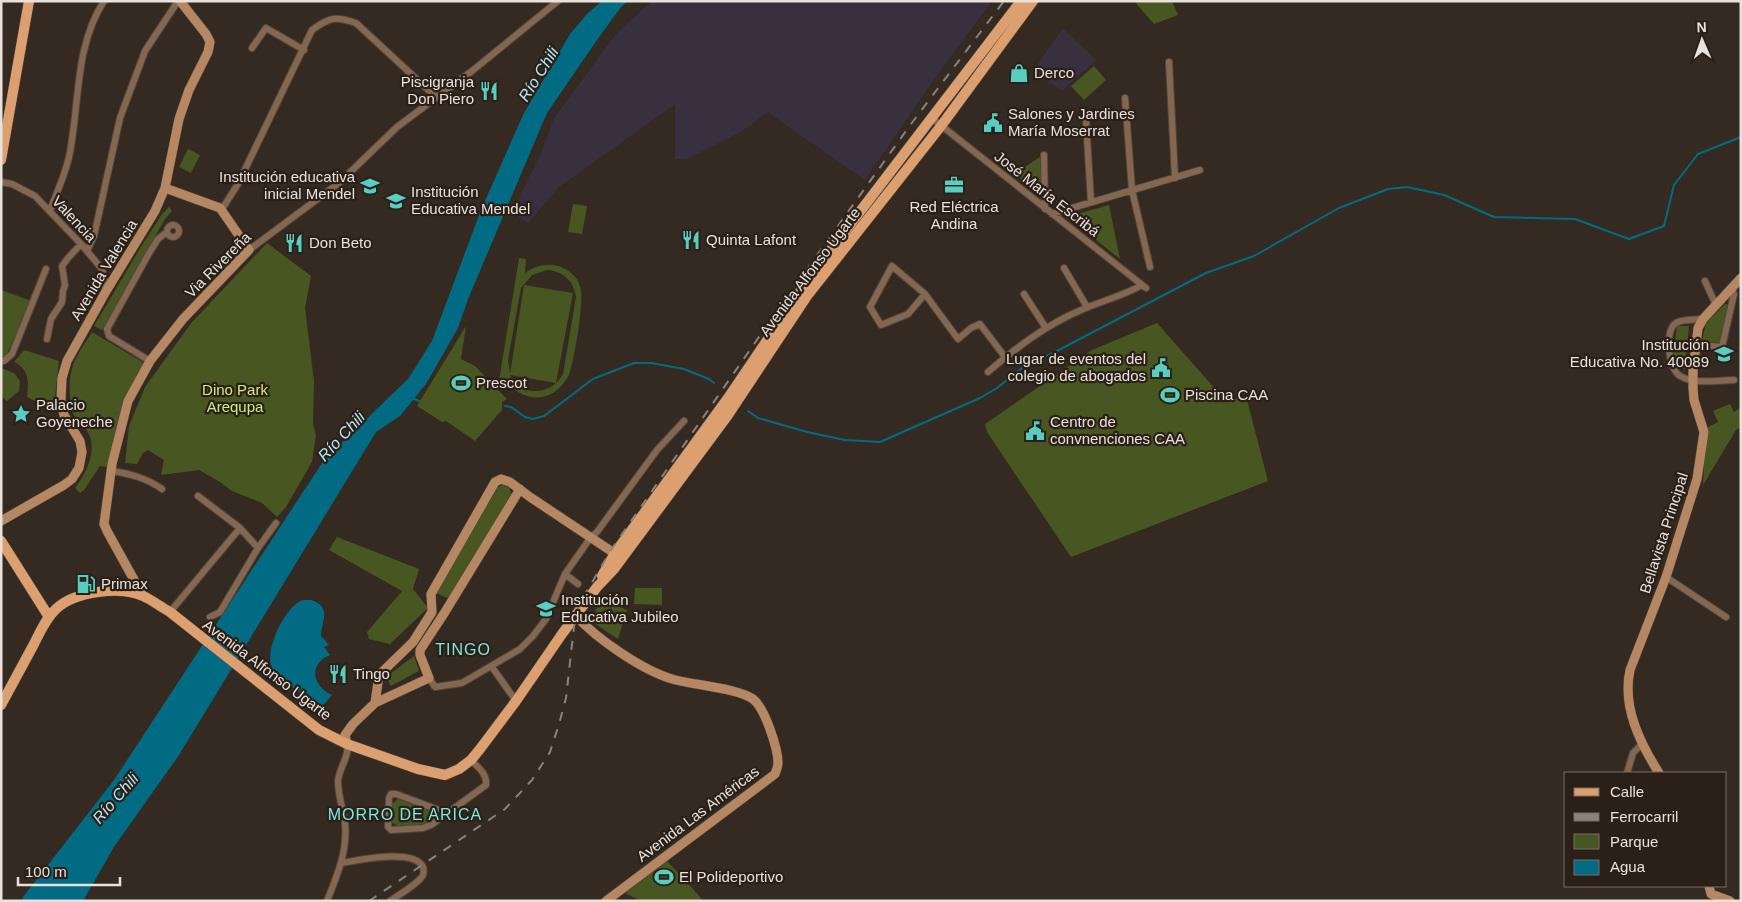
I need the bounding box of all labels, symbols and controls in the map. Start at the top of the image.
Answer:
north arrow [1677,15,1727,65]
text: N [1696,19,1707,35]
water label: Río Chili [515,44,562,104]
shop icon: Derco [1008,62,1030,84]
place label: Derco [1034,64,1074,81]
place label: Piscigranja Don Piero [401,73,475,107]
restaurant icon: Piscigranja Don Piero [478,80,500,102]
place label: Salones y Jardines María Moserrat [1008,105,1135,139]
public building icon: Salones y Jardines María Moserrat [982,112,1004,134]
street label: José María Escribá [991,147,1104,240]
place label: Institución educativa inicial Mendel [219,168,356,202]
office icon: Red Eléctrica Andina [943,174,965,196]
school or university icon: Institución educativa inicial Mendel [359,175,381,197]
place label: Institución Educativa Mendel [411,183,530,217]
school or university icon: Institución Educativa Mendel [385,190,407,212]
street label: Valencia [49,192,100,246]
place label: Red Eléctrica Andina [909,198,999,232]
street label: Avenida Alfonso Ugarte [756,204,863,339]
street label: Avenida Valencia [67,216,141,323]
street label: Via Rivereña [181,228,254,301]
restaurant icon: Quinta Lafont [680,229,702,251]
place label: Quinta Lafont [706,231,797,248]
restaurant icon: Don Beto [283,232,305,254]
place label: Don Beto [309,234,372,251]
place label: Institución Educativa No. 40089 [1570,336,1709,370]
school or university icon: Institución Educativa No. 40089 [1713,343,1735,365]
place label: Lugar de eventos del colegio de abogados [1006,350,1146,384]
public building icon: Lugar de eventos del colegio de abogados [1150,357,1172,379]
sports icon: Prescot [450,372,472,394]
place label: Prescot [476,374,528,391]
park label: Dino Park Arequpa [202,381,268,415]
sports icon: Piscina CAA [1159,384,1181,406]
place label: Piscina CAA [1185,386,1268,403]
place label: Palacio Goyeneche [36,396,113,430]
place icon: Palacio Goyeneche [10,403,32,425]
water label: Río Chili [315,408,369,464]
place label: Centro de convnenciones CAA [1050,413,1185,447]
public building icon: Centro de convnenciones CAA [1024,420,1046,442]
street label: Bellavista Principal [1636,470,1691,595]
fuel station icon: Primax [75,573,97,595]
place label: Primax [101,575,148,592]
place label: Institución Educativa Jubileo [561,591,679,625]
school or university icon: Institución Educativa Jubileo [535,598,557,620]
street label: Avenida Alfonso Ugarte [200,616,335,723]
district label: TINGO [435,641,491,658]
restaurant icon: Tingo [327,663,349,685]
place label: Tingo [353,665,390,682]
street label: Avenida Las Américas [633,762,762,865]
water label: Río Chili [89,770,142,827]
legend [1564,772,1727,887]
text: Calle [1610,783,1644,800]
district label: MORRO DE ARICA [328,806,482,823]
text: Ferrocarril [1610,808,1678,825]
text: Parque [1610,833,1658,850]
scale bar [18,854,120,886]
text: Agua [1610,858,1646,875]
text: 100 m [25,863,67,880]
sports icon: El Polideportivo [653,866,675,888]
place label: El Polideportivo [679,868,783,885]

